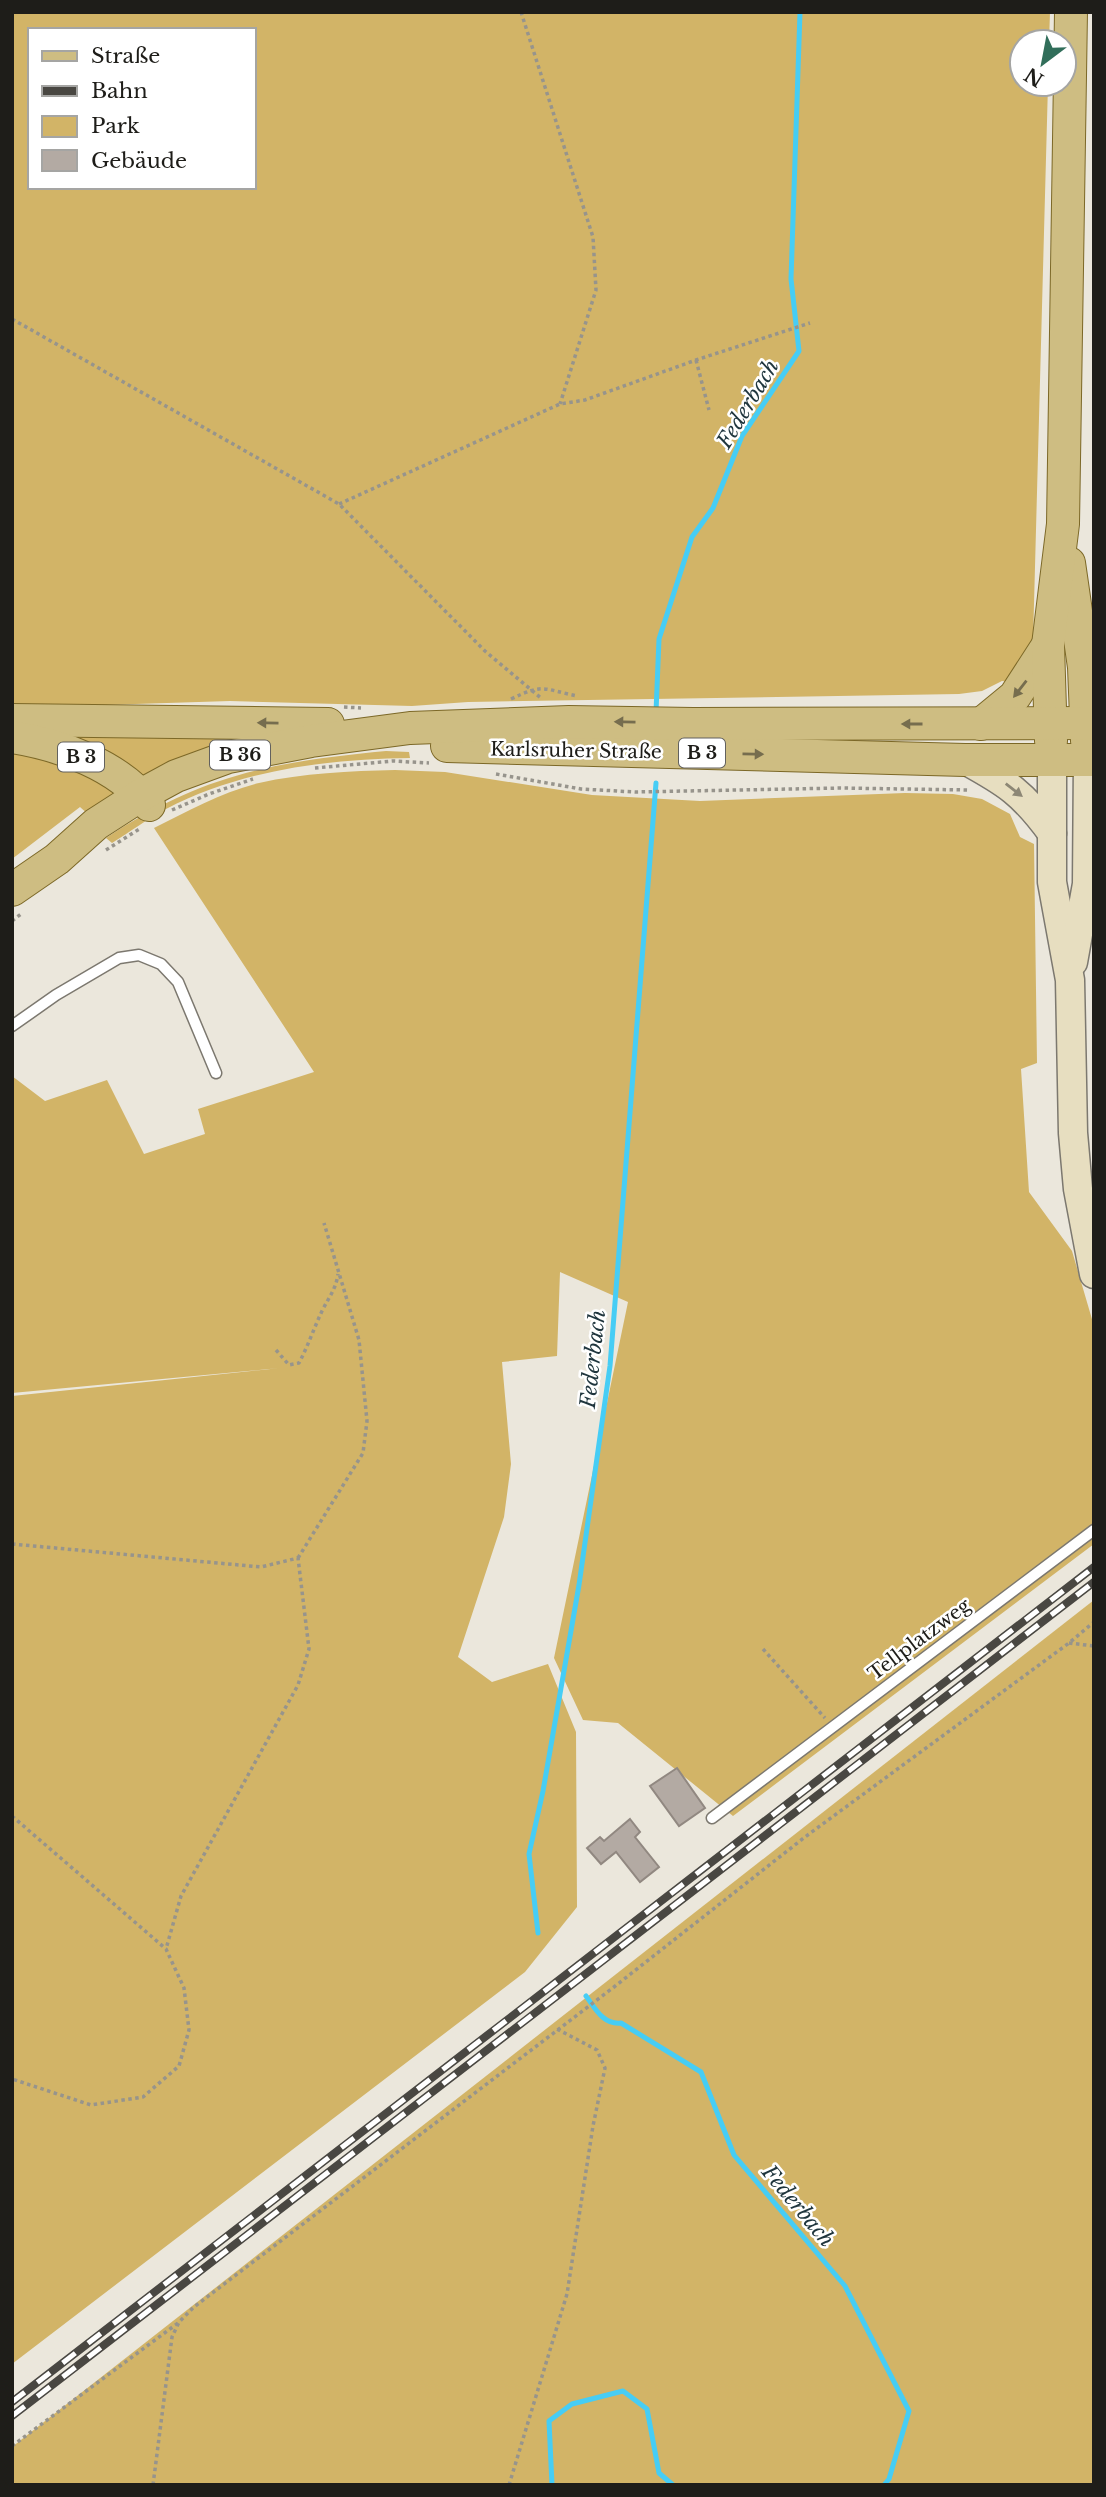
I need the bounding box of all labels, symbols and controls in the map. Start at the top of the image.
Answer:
legend [28,28,256,189]
north arrow [1008,28,1078,98]
text: Straße [91,43,160,69]
text: N [1020,62,1048,91]
text: Bahn [91,78,148,104]
text: Park [91,113,140,139]
text: Gebäude [91,148,187,174]
water label: Federbach [711,355,785,454]
one-way arrow [1012,680,1027,698]
one-way arrow [613,716,635,728]
one-way arrow [257,717,279,729]
one-way arrow [901,718,923,730]
street label: Karlsruher Straße [490,738,662,763]
road number: B 3 [679,738,725,768]
road number: B 36 [210,740,270,770]
road number: B 3 [58,742,104,772]
one-way arrow [742,749,764,760]
one-way arrow [1004,783,1022,798]
water label: Federbach [575,1308,611,1411]
street label: Tellplatzweg [864,1593,975,1685]
water label: Federbach [756,2159,840,2252]

